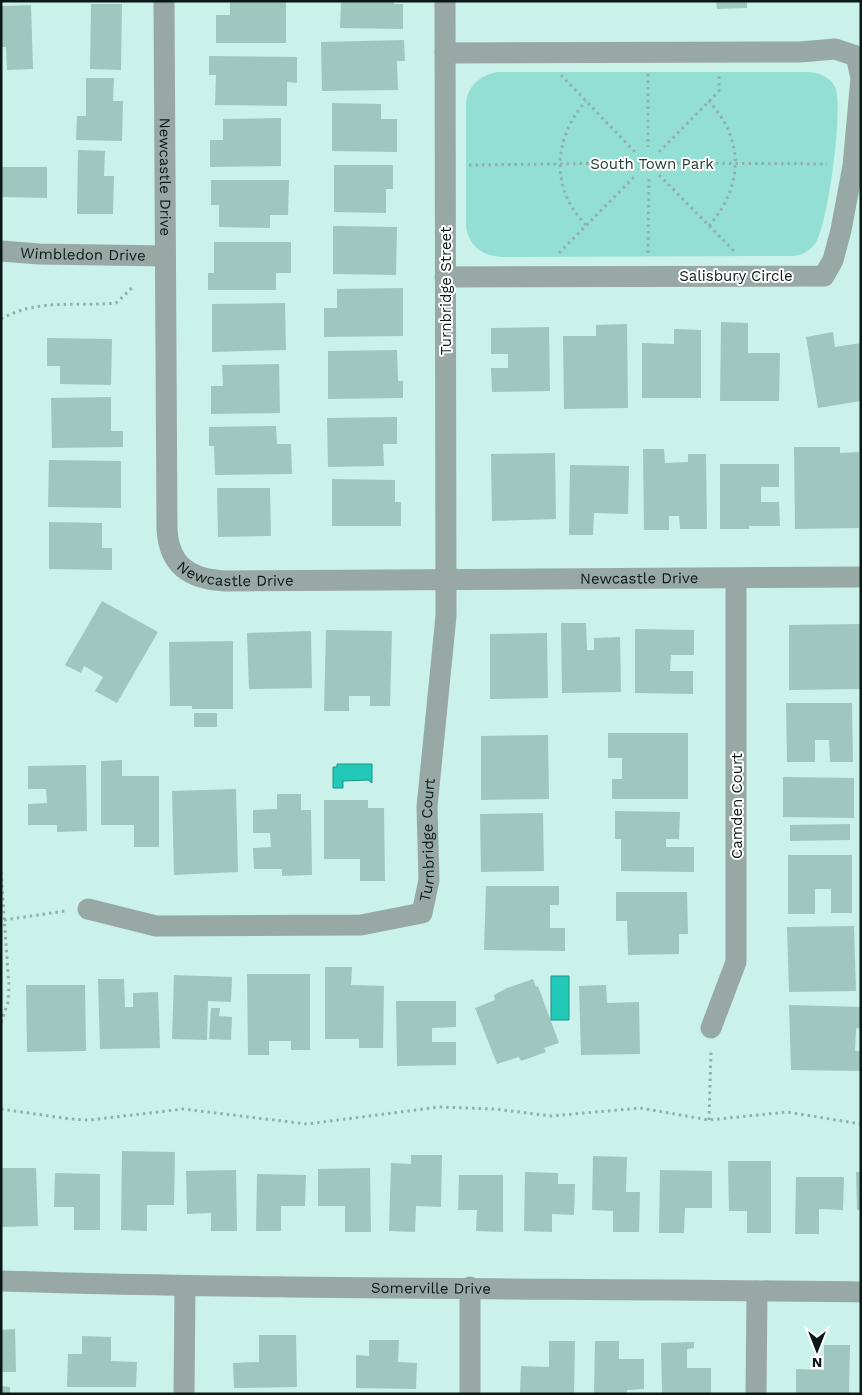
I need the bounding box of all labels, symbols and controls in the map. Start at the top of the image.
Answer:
street label: Newcastle Drive [156,118,174,236]
park label: South Town Park [590,155,714,173]
street label: Turnbridge Street [437,226,455,355]
street label: Wimbledon Drive [19,244,146,265]
street label: Salisbury Circle [679,267,793,285]
street label: Newcastle Drive [173,557,294,590]
street label: Newcastle Drive [580,569,699,588]
street label: Camden Court [728,752,746,859]
street label: Turnbridge Court [416,777,439,903]
street label: Somerville Drive [371,1279,491,1298]
north arrow [792,1325,842,1375]
text: N [812,1355,822,1371]

